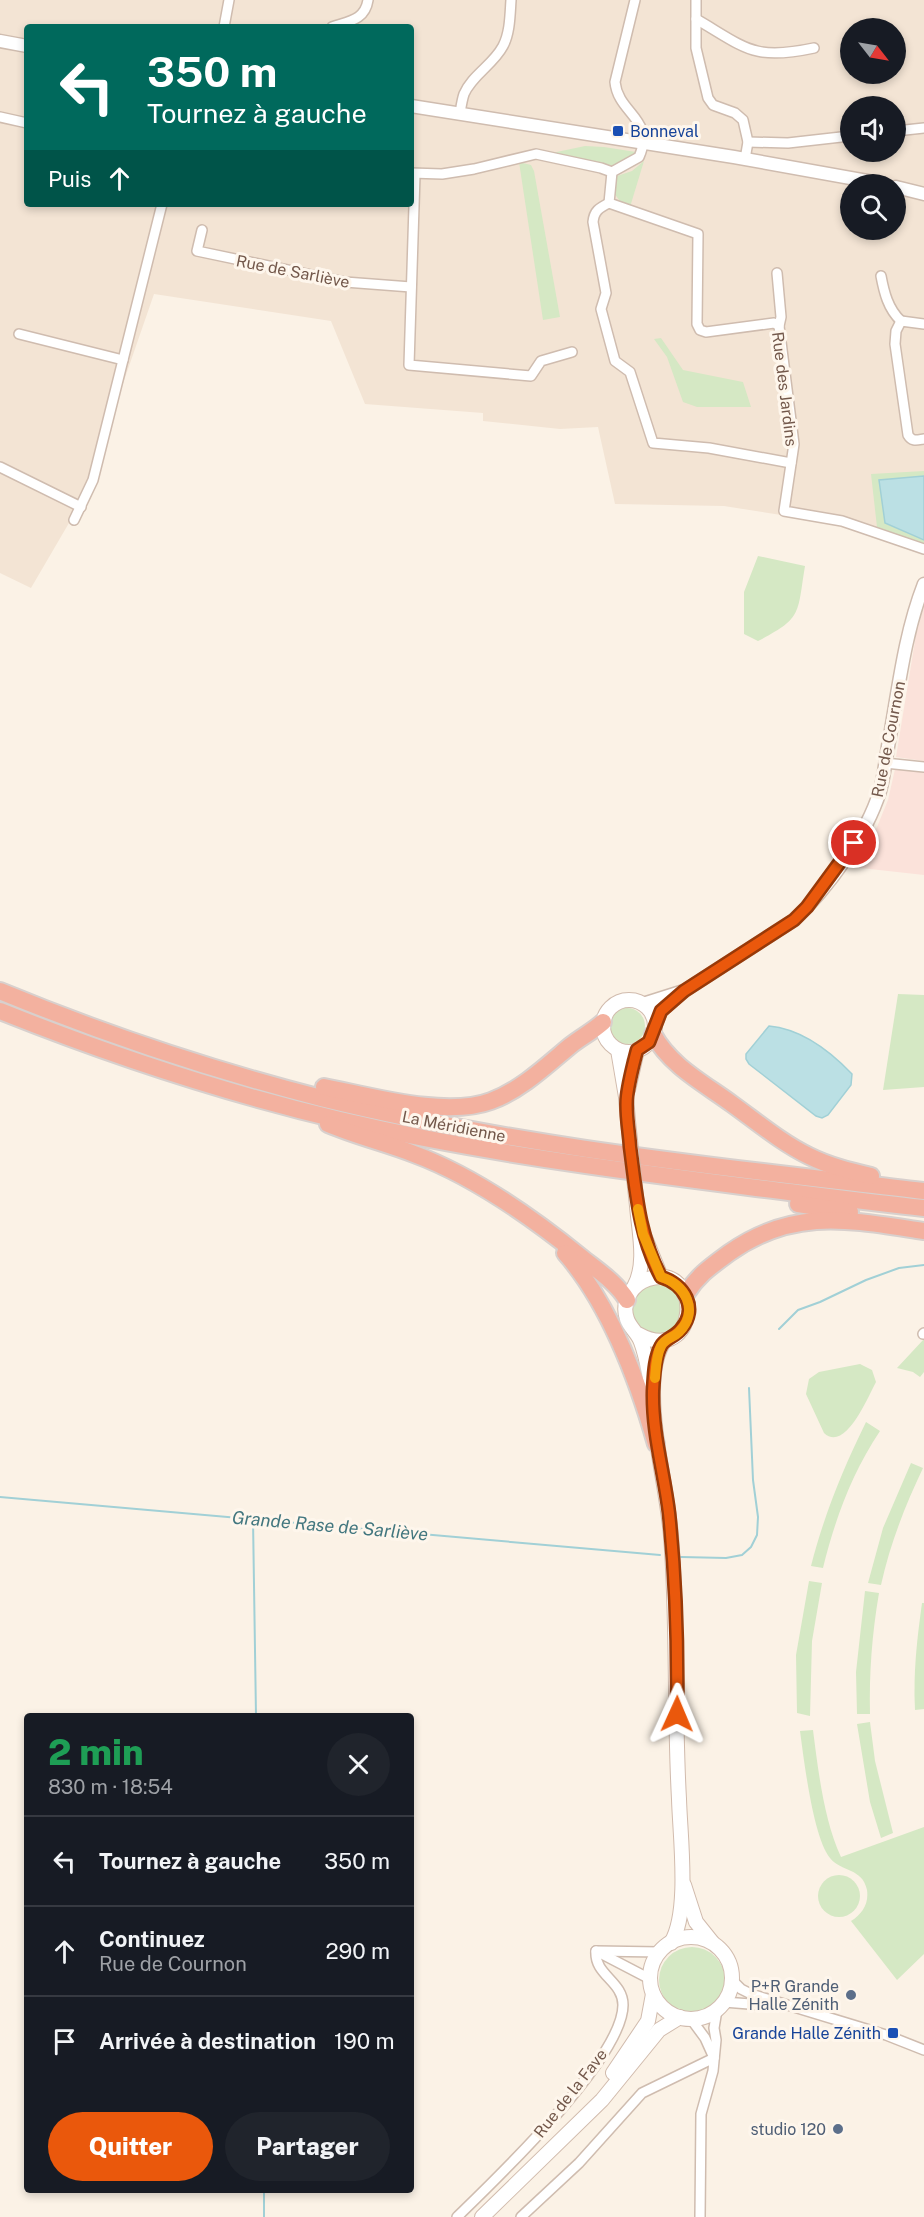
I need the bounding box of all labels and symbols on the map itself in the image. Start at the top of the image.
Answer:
north arrow [840,18,906,84]
place label: Bonneval [630,122,699,141]
marker: Bonneval [611,124,625,138]
street label: Rue de Sarliève [234,251,351,292]
street label: Rue des Jardins [768,331,801,447]
street label: Rue de Cournon [868,679,909,799]
pin [828,817,879,868]
street label: La Méridienne [400,1107,507,1146]
water label: Grande Rase de Sarliève [231,1506,429,1545]
position arrow [645,1682,709,1746]
place label: P+R Grande Halle Zénith [748,1977,839,2014]
marker: P+R Grande Halle Zénith [844,1988,858,2002]
place label: Grande Halle Zénith [732,2024,881,2043]
marker: Grande Halle Zénith [886,2026,900,2040]
street label: Rue de la Fave [530,2045,611,2141]
place label: studio 120 [750,2120,826,2139]
marker: studio 120 [831,2122,845,2136]

